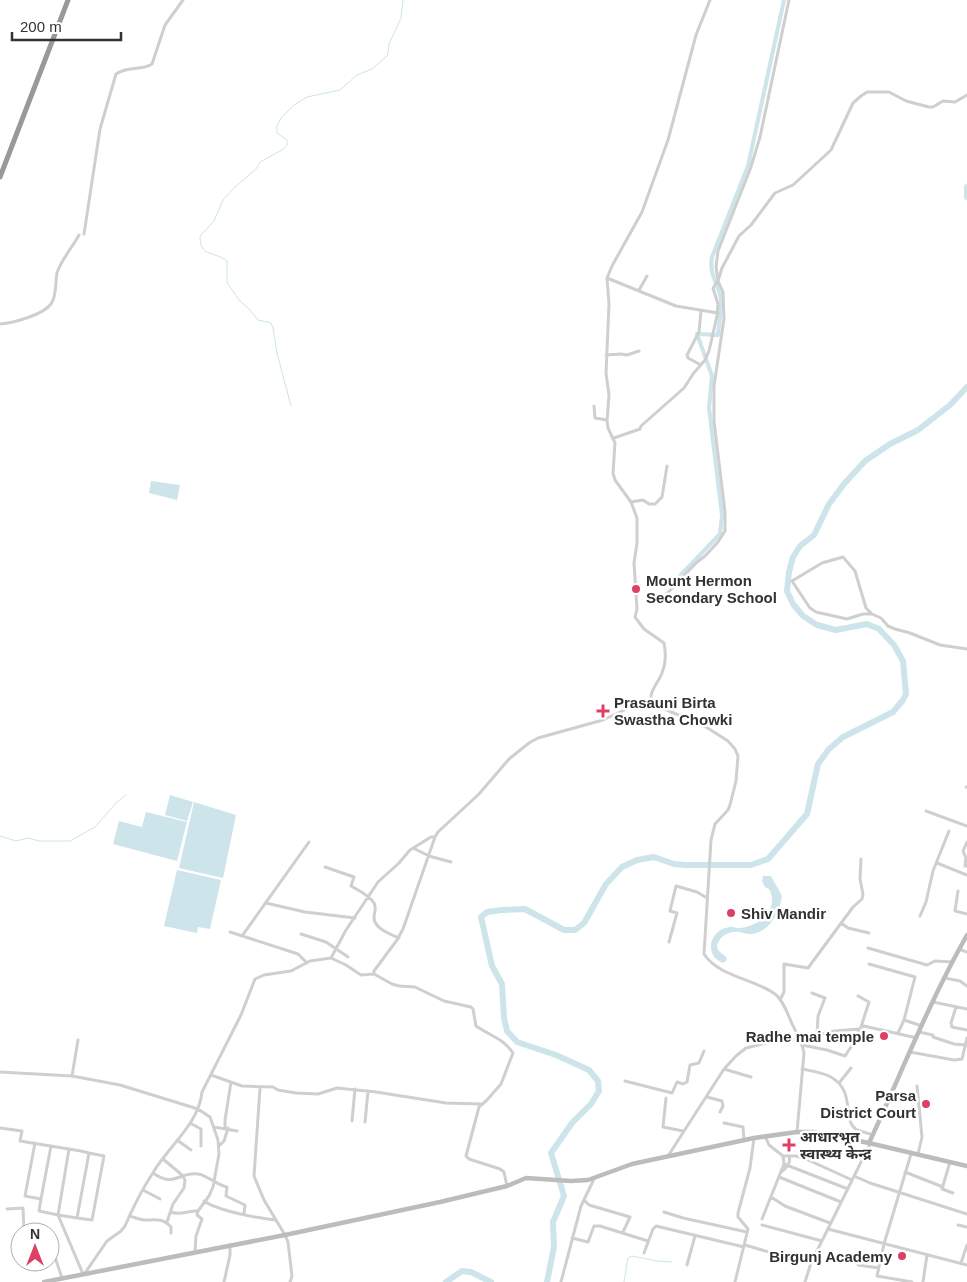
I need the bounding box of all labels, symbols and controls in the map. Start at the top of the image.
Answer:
scale bar [12,10,121,42]
text: 200 m [20,18,62,35]
place label: Mount Hermon Secondary School [646,572,777,606]
marker: Mount Hermon Secondary School [630,583,642,595]
place label: Prasauni Birta Swastha Chowki [614,694,732,728]
marker: Prasauni Birta Swastha Chowki [596,704,610,718]
place label: Shiv Mandir [741,905,826,922]
marker: Shiv Mandir [725,907,737,919]
place label: Radhe mai temple [746,1028,874,1045]
marker: Radhe mai temple [878,1030,890,1042]
place label: Parsa District Court [820,1087,917,1121]
marker: Parsa District Court [920,1098,932,1110]
place label: आधारभूत स्वास्थ्य केन्द्र [800,1128,872,1162]
marker: आधारभूत स्वास्थ्य केन्द्र [782,1138,796,1152]
north arrow [10,1222,60,1272]
text: N [30,1226,40,1242]
place label: Birgunj Academy [769,1248,893,1265]
marker: Birgunj Academy [896,1250,908,1262]

